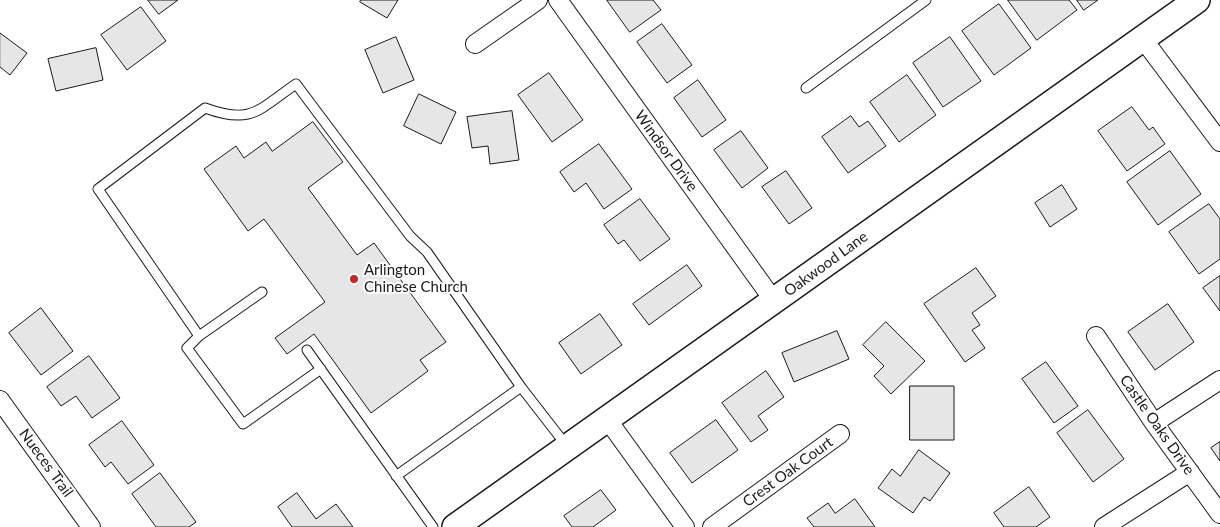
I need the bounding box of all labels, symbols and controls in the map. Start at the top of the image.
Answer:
street label: Windsor Drive [631,107,701,195]
street label: Oakwood Lane [781,228,871,300]
place label: Arlington Chinese Church [364,261,468,296]
marker: Arlington Chinese Church [348,273,360,285]
street label: Castle Oaks Drive [1116,372,1198,478]
street label: Nueces Trail [15,425,77,501]
street label: Crest Oak Court [739,433,837,511]

